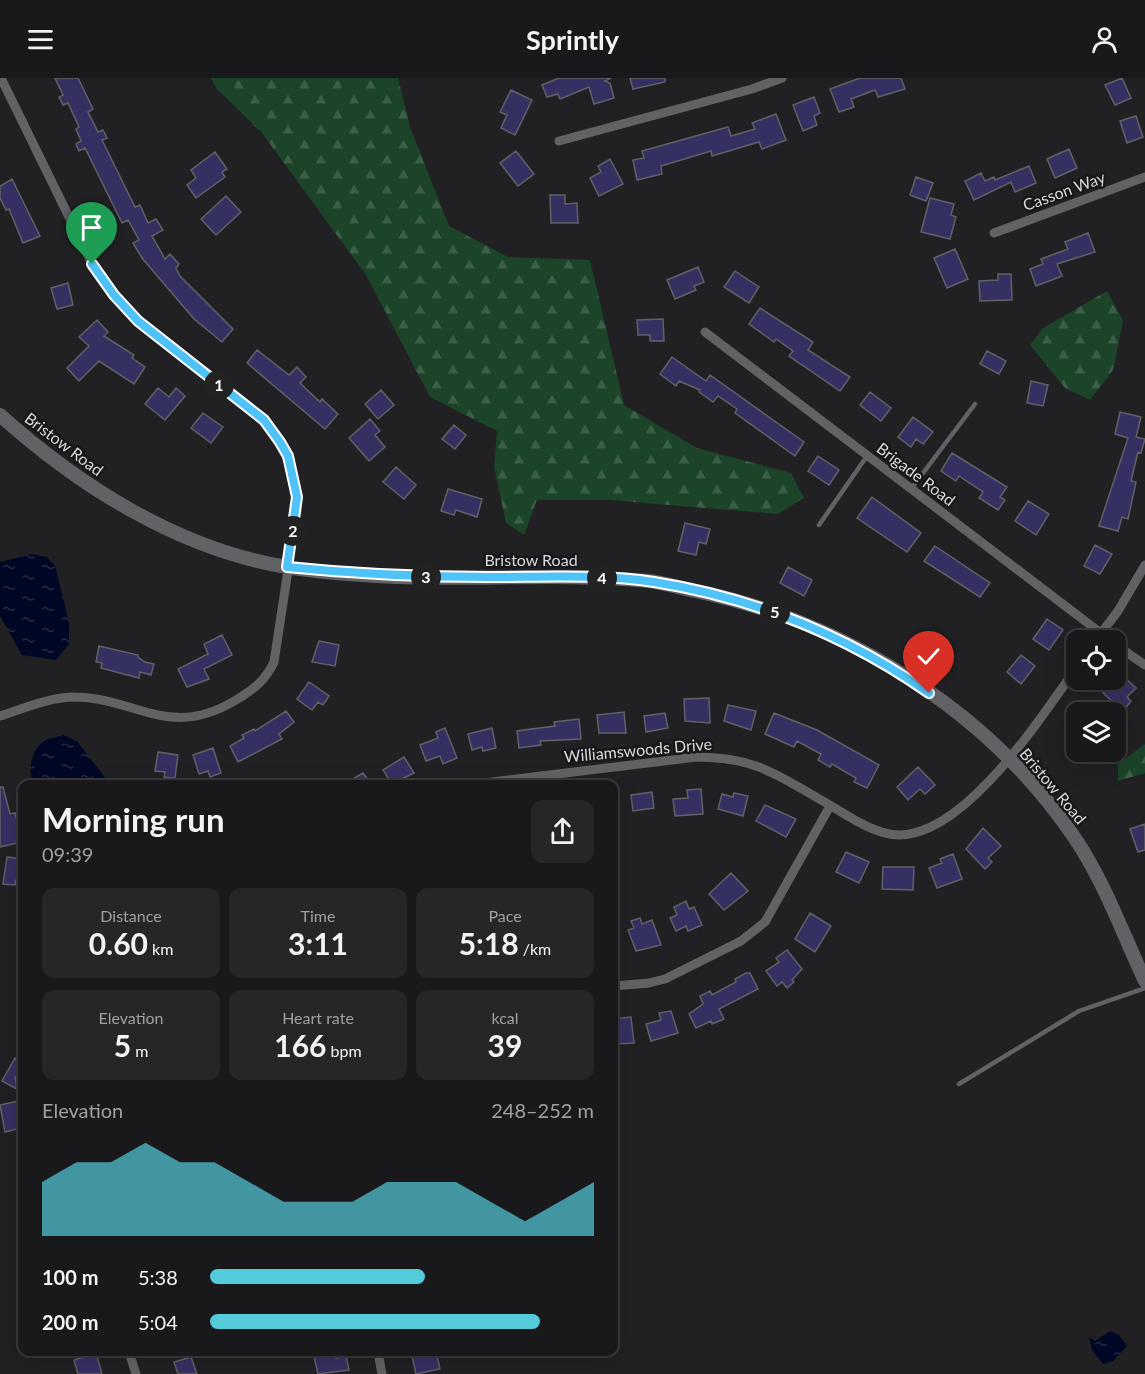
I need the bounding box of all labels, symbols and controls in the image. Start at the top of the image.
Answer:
icon: menu [24,23,57,56]
text: Sprintly [526,23,619,56]
icon: person [1088,23,1121,56]
street label: Casson Way [1020,167,1108,214]
pin [66,202,117,264]
icon: arrive [75,211,108,244]
pin: 1 [204,370,234,400]
text: 1 [214,375,224,394]
street label: Bristow Road [21,408,107,479]
street label: Brigade Road [873,438,959,509]
pin: 2 [278,516,308,546]
text: 2 [288,521,298,540]
street label: Bristow Road [484,550,578,569]
pin: 3 [411,562,441,592]
pin: 4 [587,563,617,593]
text: 3 [421,567,431,586]
text: 4 [597,568,607,587]
pin: 5 [760,597,790,627]
text: 5 [770,602,780,621]
map controls [1066,630,1126,762]
button: locate [1066,630,1126,690]
pin [903,631,954,693]
icon: check [912,640,945,673]
button: layers [1066,702,1126,762]
street label: Williamswoods Drive [563,734,713,765]
street label: Bristow Road [1016,744,1091,827]
text: Morning run [42,799,225,839]
button: share [531,800,594,863]
text: 09:39 [42,842,93,866]
text: Distance [100,906,162,925]
text: Time [301,906,335,925]
text: Pace [488,906,522,925]
text: 0.60 [89,925,148,961]
text: 3:11 [288,925,348,961]
text: 5:18 [459,925,519,961]
text: km [148,939,173,958]
text: /km [519,939,551,958]
text: Elevation [99,1008,164,1027]
text: Heart rate [282,1008,354,1027]
text: kcal [491,1008,519,1027]
text: 5 [114,1027,131,1063]
text: 166 [274,1027,327,1063]
text: 39 [488,1027,522,1063]
text: m [131,1041,148,1060]
text: bpm [327,1041,362,1060]
text: Elevation [42,1098,123,1122]
text: 248–252 m [491,1098,594,1122]
text: 100 m [42,1265,98,1289]
text: 5:38 [138,1265,178,1289]
text: 200 m [42,1310,98,1334]
text: 5:04 [138,1310,178,1334]

